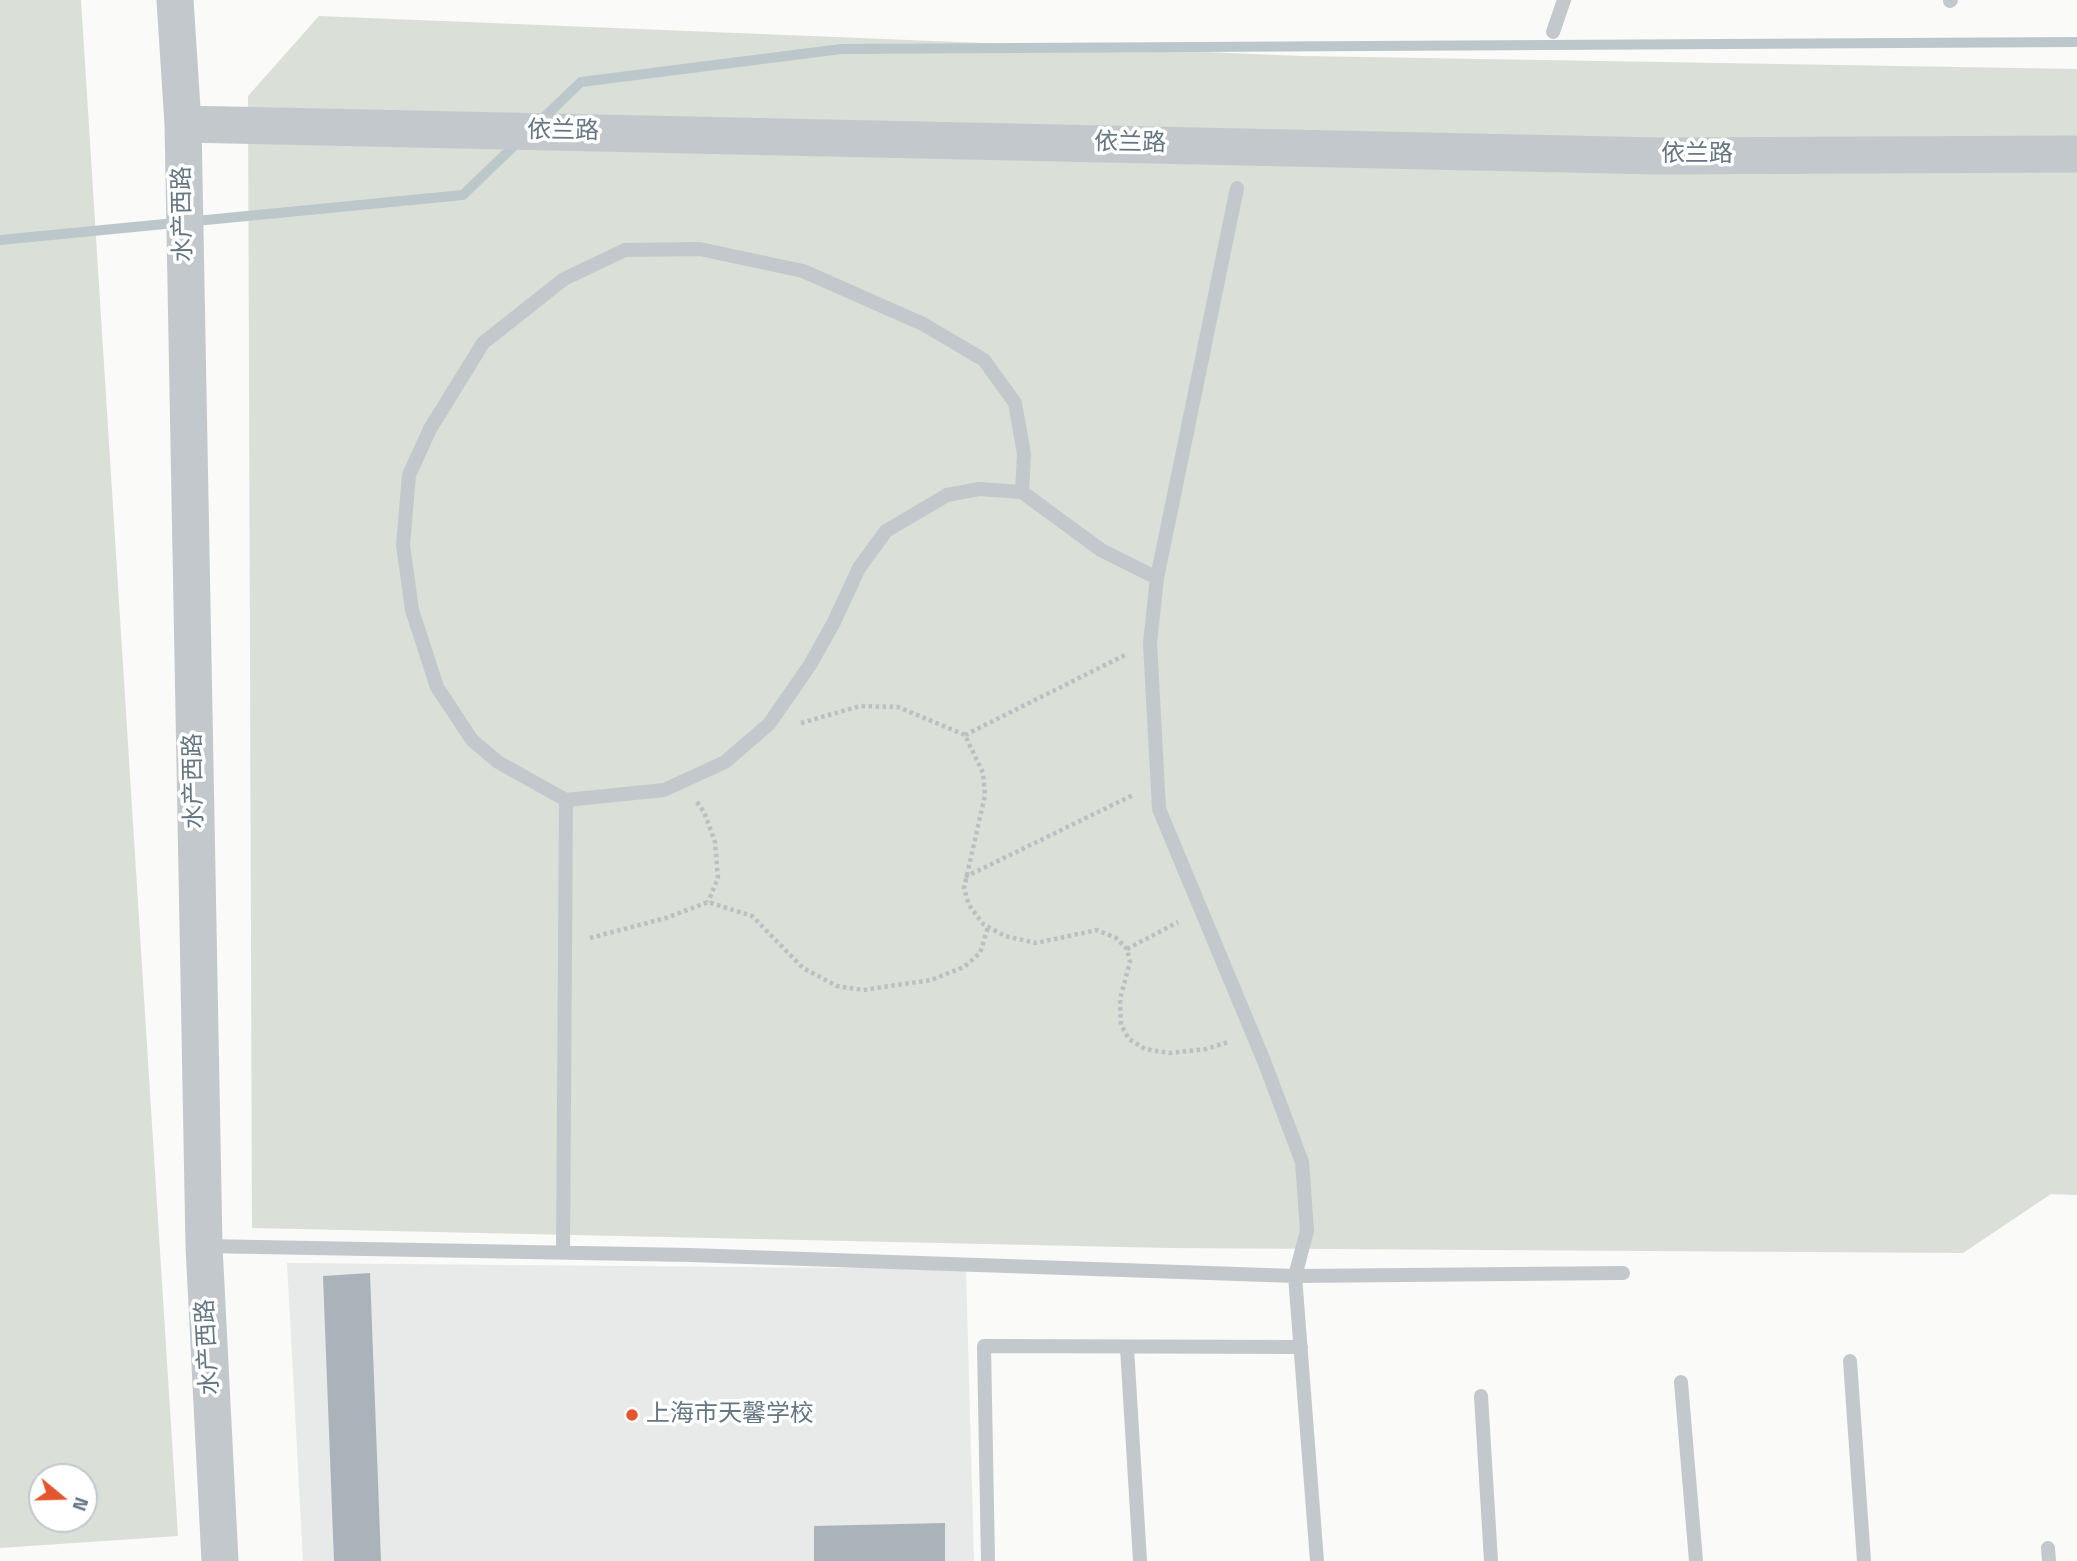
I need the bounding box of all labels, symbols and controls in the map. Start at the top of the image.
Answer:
street label: 依兰路 [527,117,599,147]
street label: 依兰路 [1094,129,1166,159]
street label: 依兰路 [1661,141,1733,169]
street label: 水产西路 [169,166,199,262]
street label: 水产西路 [180,733,210,829]
street label: 水产西路 [192,1298,226,1396]
place label: 上海市天馨学校 [646,1401,814,1429]
marker: 上海市天馨学校 [624,1407,640,1423]
north arrow [28,1463,98,1533]
text: N [66,1493,97,1515]

